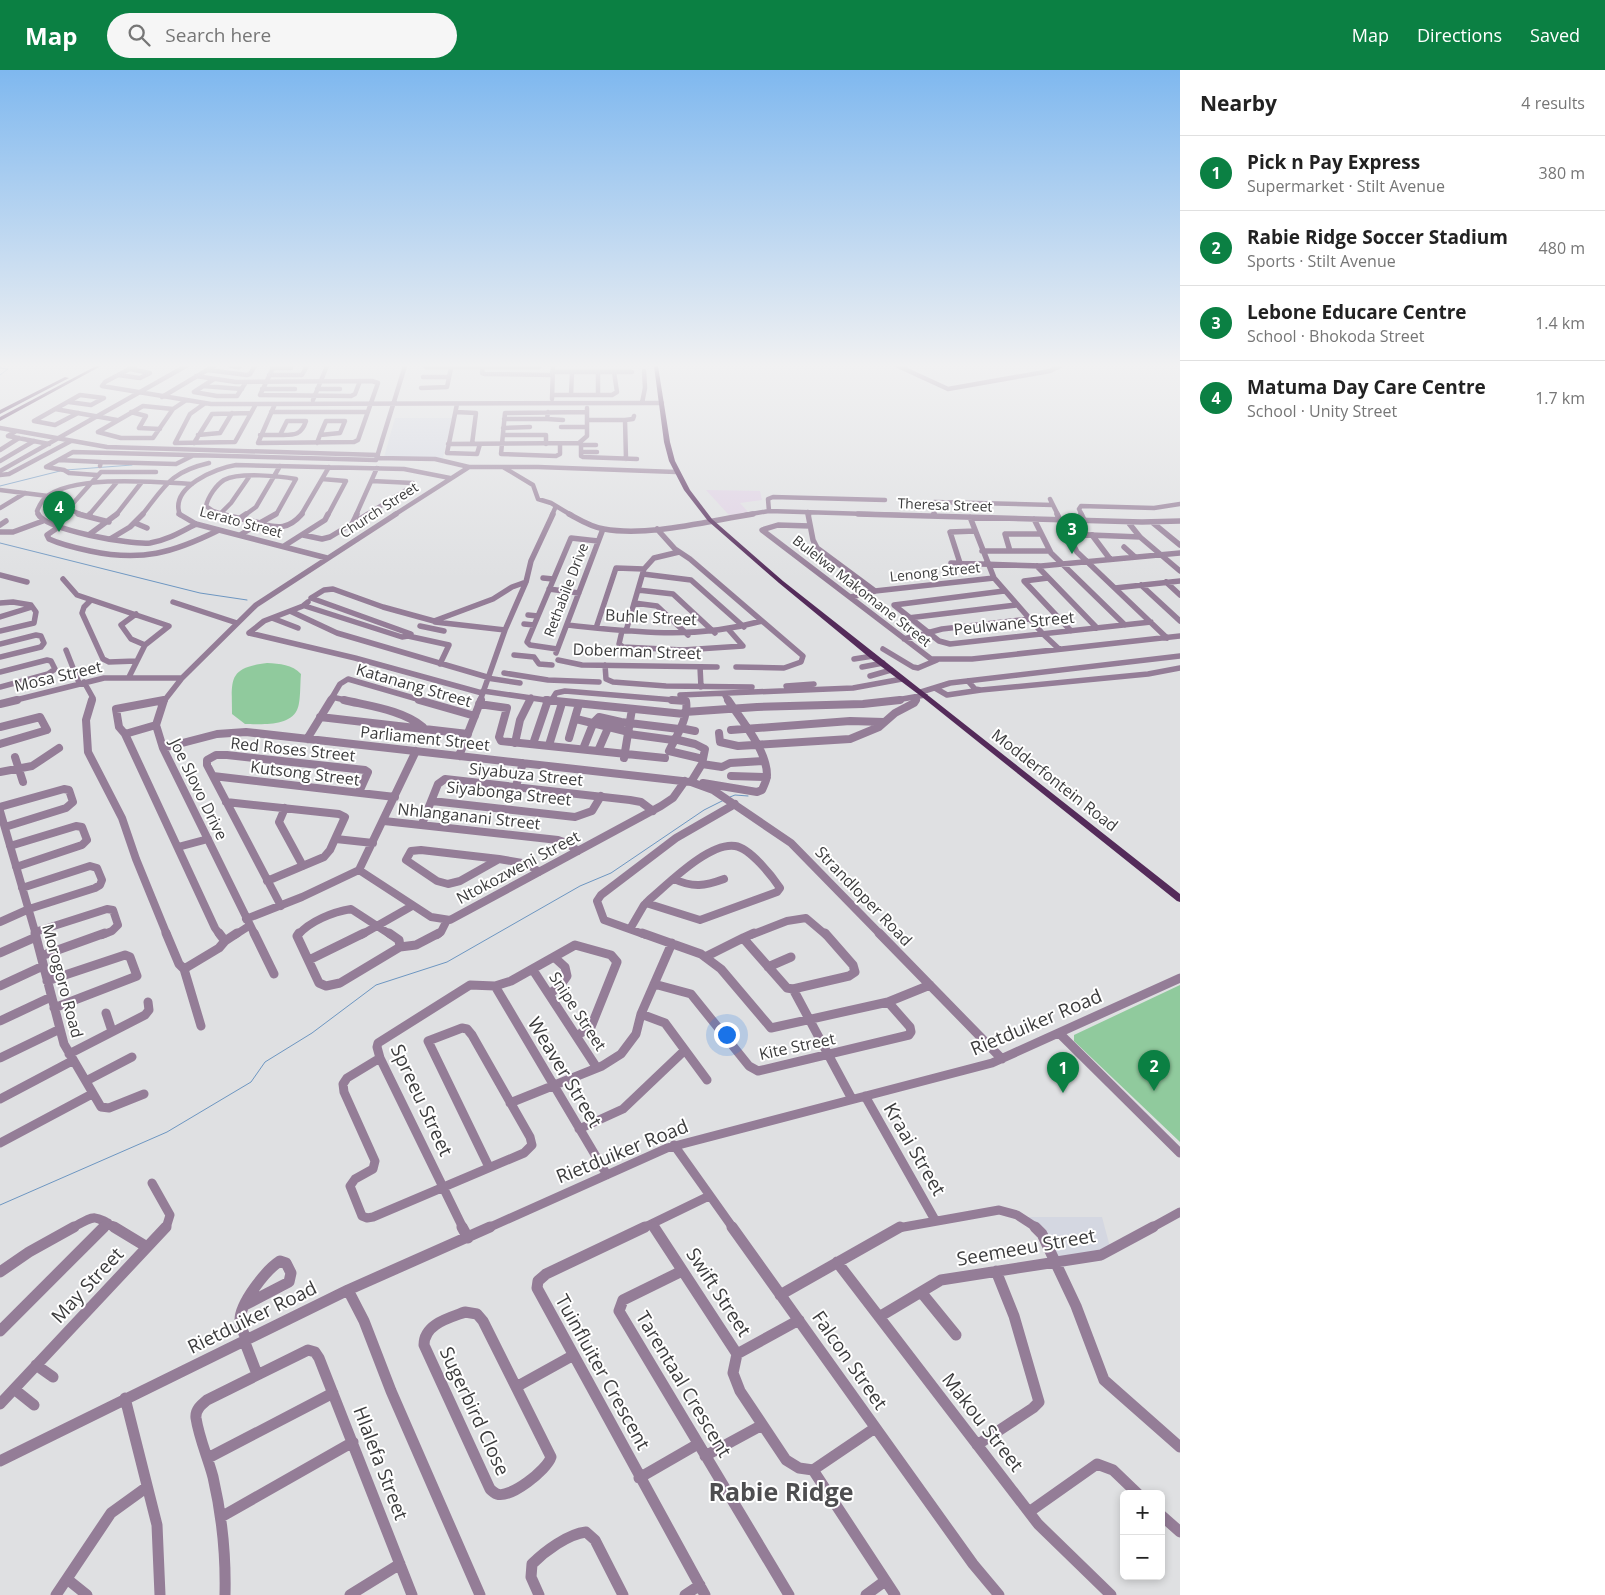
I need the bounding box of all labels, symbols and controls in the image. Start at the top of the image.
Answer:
search box [107,13,457,58]
text: Map [25,19,77,52]
icon: search [125,21,153,49]
text: Search here [165,22,271,48]
text: Map [1352,23,1389,47]
text: Directions [1417,23,1502,47]
text: Saved [1530,23,1580,47]
text: Nearby [1200,89,1277,117]
text: 4 results [1521,92,1585,114]
text: Pick n Pay Express [1247,149,1420,175]
text: 1 [1211,162,1221,184]
text: 380 m [1539,162,1585,184]
text: Supermarket · Stilt Avenue [1247,175,1445,197]
text: Rabie Ridge Soccer Stadium [1247,224,1508,250]
text: 2 [1211,237,1221,259]
text: 480 m [1539,237,1585,259]
text: Sports · Stilt Avenue [1247,250,1396,272]
text: Lebone Educare Centre [1247,299,1467,325]
text: 3 [1211,312,1221,334]
text: 1.4 km [1535,312,1585,334]
text: School · Bhokoda Street [1247,325,1424,347]
text: Matuma Day Care Centre [1247,374,1486,400]
text: 4 [1211,387,1221,409]
text: 1.7 km [1535,387,1585,409]
text: School · Unity Street [1247,400,1397,422]
street label: Church Street [336,477,422,542]
pin: 4 [43,491,75,532]
street label: Theresa Street [897,493,993,516]
street label: Lerato Street [198,501,285,542]
pin: 3 [1056,513,1088,554]
street label: Bulelwa Makomane Street [789,531,935,651]
street label: Rethabile Drive [539,540,592,640]
street label: Lenong Street [889,557,981,586]
street label: Buhle Street [605,604,698,630]
street label: Peulwane Street [952,606,1076,640]
street label: Doberman Street [572,638,702,664]
street label: Mosa Street [12,655,104,697]
street label: Katanang Street [354,658,475,712]
street label: Parliament Street [359,720,491,756]
street label: Modderfontein Road [987,724,1123,836]
street label: Red Roses Street [229,732,357,767]
street label: Joe Slovo Drive [164,733,233,843]
street label: Kutsong Street [249,755,361,791]
street label: Siyabuza Street [468,757,584,791]
street label: Siyabonga Street [446,776,573,811]
street label: Nhlanganani Street [396,798,542,834]
street label: Ntokozweni Street [452,825,584,909]
street label: Strandloper Road [811,841,917,951]
street label: Morogoro Road [37,922,89,1040]
street label: Snipe Street [544,967,612,1055]
street label: Rietduiker Road [966,983,1106,1061]
street label: Weaver Street [522,1012,608,1132]
your location [714,1022,740,1048]
street label: Kite Street [757,1027,837,1065]
street label: Spreeu Street [385,1040,459,1160]
pin: 2 [1138,1050,1170,1091]
pin: 1 [1047,1052,1079,1093]
street label: Kraai Street [878,1098,952,1200]
street label: Rietduiker Road [552,1113,692,1189]
street label: Seemeeu Street [955,1222,1098,1272]
street label: May Street [45,1241,129,1329]
street label: Swift Street [681,1243,758,1342]
street label: Rietduiker Road [183,1274,321,1360]
street label: Tuinfluiter Crescent [549,1290,657,1455]
street label: Falcon Street [806,1305,894,1415]
street label: Tarentaal Crescent [630,1306,738,1462]
street label: Sugerbird Close [434,1342,516,1480]
street label: Makou Street [936,1367,1030,1477]
street label: Hlalefa Street [347,1402,415,1524]
district label: Rabie Ridge [708,1474,854,1508]
map controls [1120,1490,1165,1580]
button: + [1120,1490,1165,1535]
button: − [1120,1535,1165,1580]

